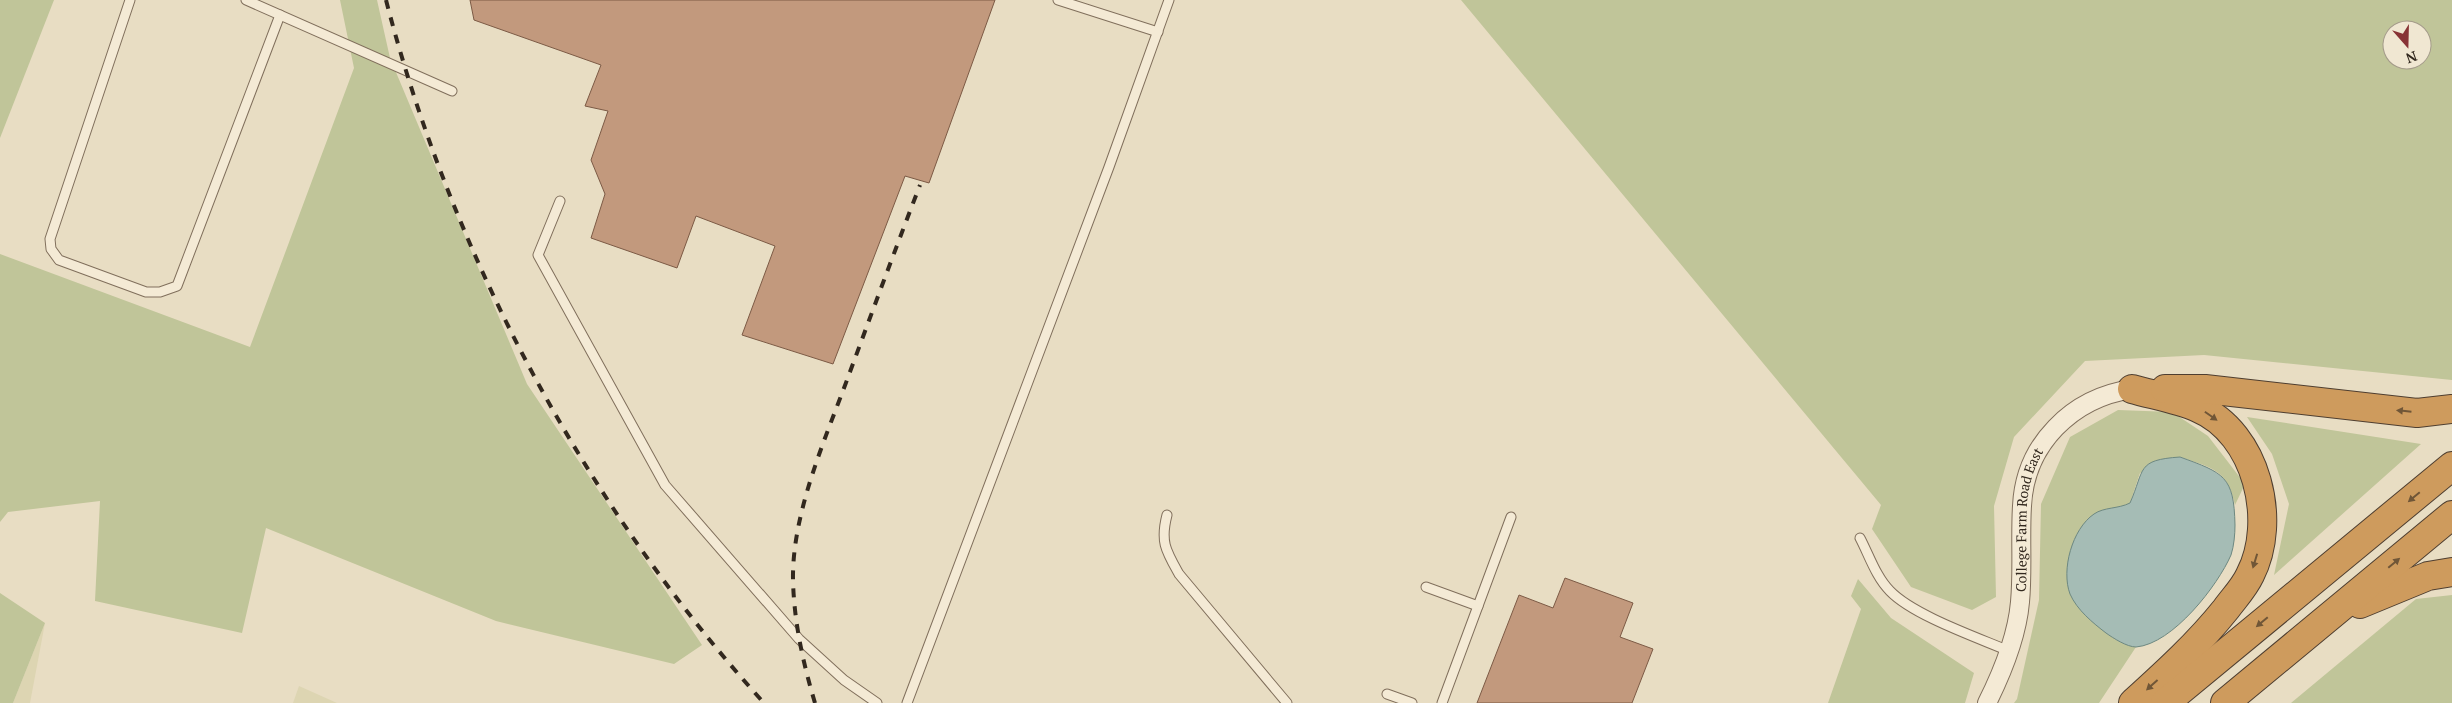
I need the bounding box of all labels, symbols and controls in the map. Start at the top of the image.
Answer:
north arrow [2382,20,2432,70]
text: N [2403,47,2420,69]
one-way arrow [2395,407,2411,415]
one-way arrow [2204,411,2218,421]
street label: College Farm Road East [2011,443,2047,593]
one-way arrow [2408,491,2421,502]
one-way arrow [2251,554,2258,569]
one-way arrow [2388,557,2401,568]
one-way arrow [2256,617,2269,628]
one-way arrow [2147,679,2159,691]

